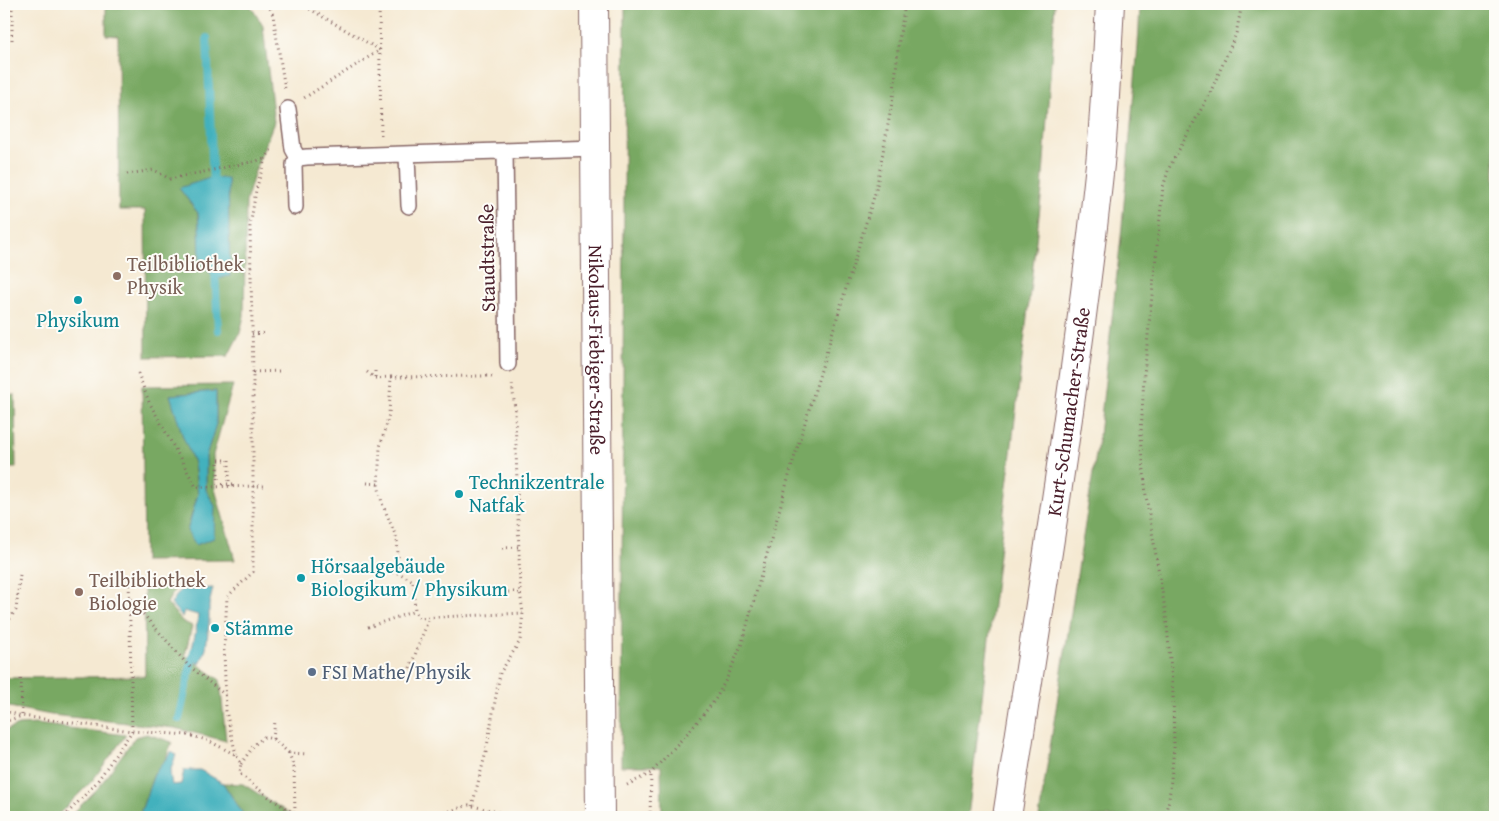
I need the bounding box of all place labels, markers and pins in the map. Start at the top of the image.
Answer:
place label: Teilbibliothek Physik [127,249,244,301]
marker: Teilbibliothek Physik [111,270,123,282]
marker: Physikum [72,294,84,306]
place label: Physikum [37,305,120,334]
place label: Technikzentrale Natfak [469,467,605,519]
marker: Technikzentrale Natfak [453,488,465,500]
place label: Hörsaalgebäude Biologikum / Physikum [311,551,509,603]
place label: Teilbibliothek Biologie [89,565,206,617]
marker: Hörsaalgebäude Biologikum / Physikum [295,572,307,584]
marker: Teilbibliothek Biologie [73,586,85,598]
place label: Stämme [225,613,293,642]
marker: Stämme [209,622,221,634]
place label: FSI Mathe/Physik [322,657,472,686]
marker: FSI Mathe/Physik [306,666,318,678]

